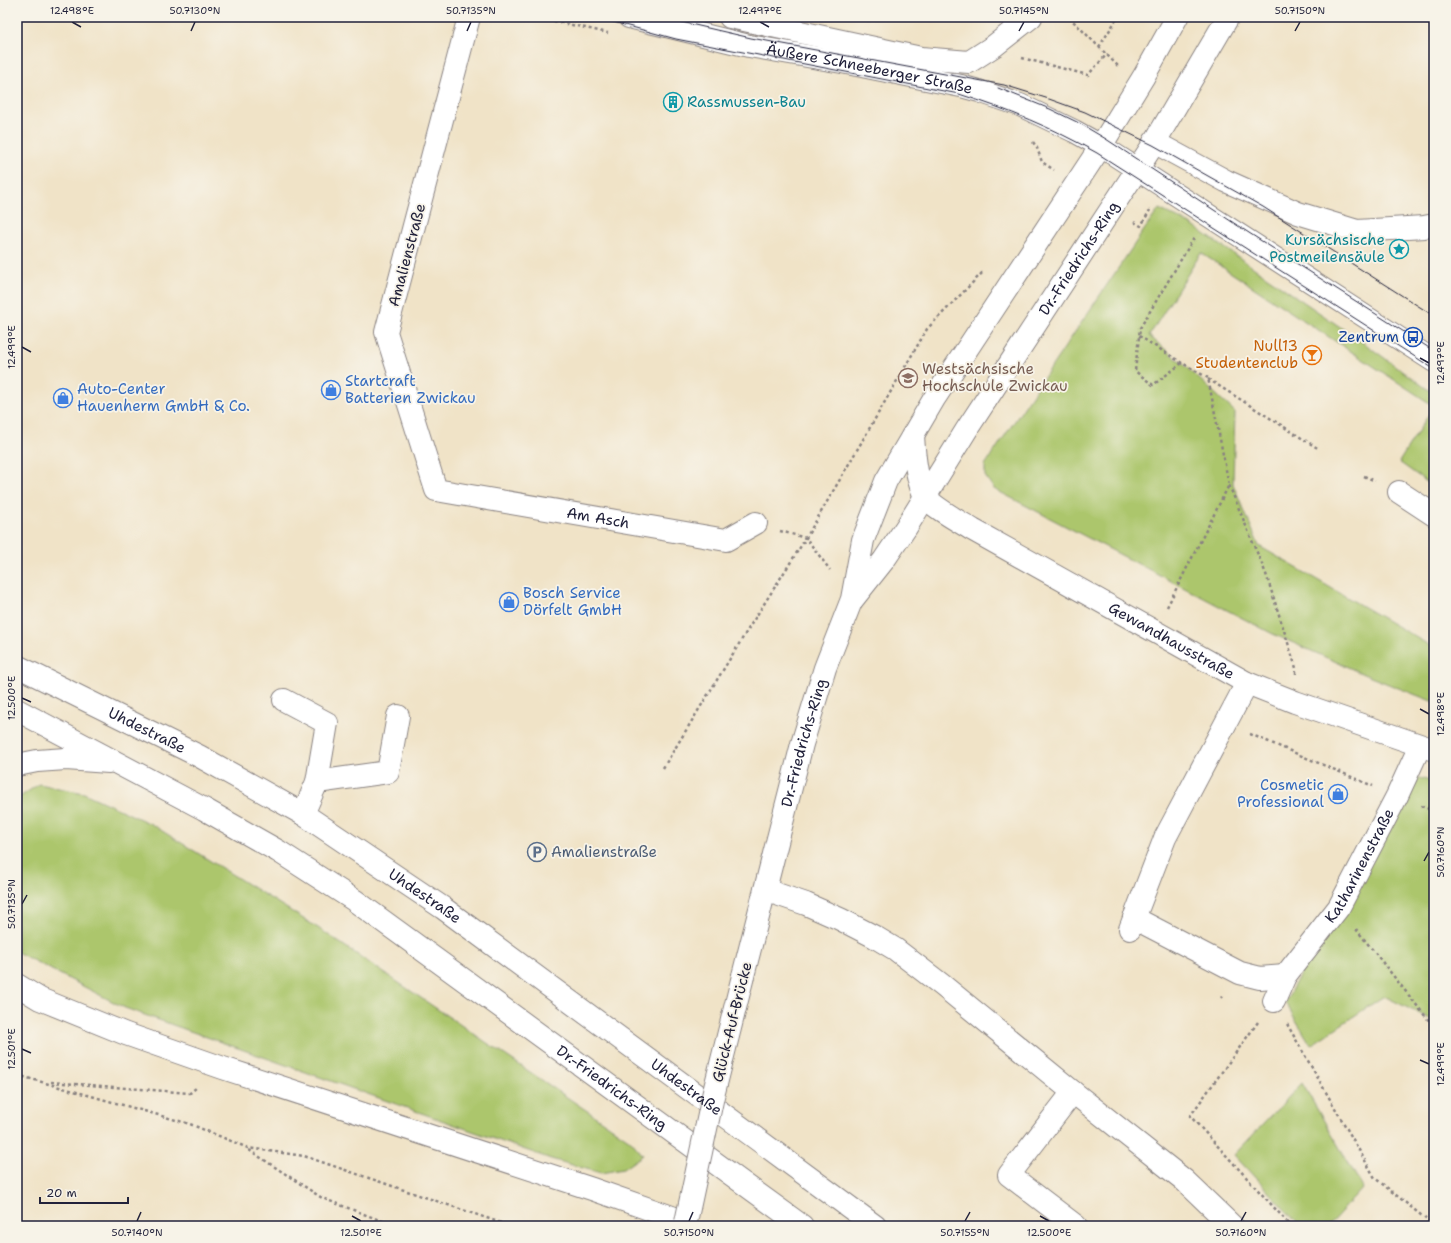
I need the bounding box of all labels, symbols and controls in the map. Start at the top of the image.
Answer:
text: 12.498°E [50,4,94,17]
text: 50.7130°N [170,4,220,17]
text: 50.7135°N [446,4,496,17]
text: 12.497°E [738,4,782,17]
text: 50.7145°N [999,4,1049,17]
text: 50.7150°N [1275,4,1325,17]
street label: Äußere Schneeberger Straße [765,39,975,99]
building icon: Rassmussen-Bau [662,91,684,113]
place label: Rassmussen-Bau [687,92,806,112]
street label: Dr.-Friedrichs-Ring [1034,197,1124,319]
street label: Amalienstraße [384,201,430,309]
place label: Kursächsische Postmeilensäule [1269,230,1385,267]
place icon: Kursächsische Postmeilensäule [1388,238,1410,260]
text: 12.499°E [5,325,18,369]
bus stop icon: Zentrum [1402,326,1424,348]
place label: Zentrum [1338,327,1399,347]
place label: Null13 Studentenclub [1196,336,1298,373]
text: 12.497°E [1434,341,1447,385]
bar icon: Null13 Studentenclub [1301,344,1323,366]
place label: Westsächsische Hochschule Zwickau [922,359,1068,396]
school or university icon: Westsächsische Hochschule Zwickau [897,367,919,389]
place label: Startcraft Batterien Zwickau [345,371,476,408]
place label: Auto-Center Hauenherm GmbH & Co. [77,379,250,416]
shop icon: Startcraft Batterien Zwickau [320,379,342,401]
shop icon: Auto-Center Hauenherm GmbH & Co. [52,387,74,409]
street label: Am Asch [565,503,631,533]
place label: Bosch Service Dörfelt GmbH [523,583,622,620]
shop icon: Bosch Service Dörfelt GmbH [498,591,520,613]
street label: Gewandhausstraße [1105,598,1238,684]
text: 12.500°E [5,676,18,720]
street label: Dr.-Friedrichs-Ring [776,676,831,809]
text: 12.498°E [1434,692,1447,736]
street label: Uhdestraße [105,703,189,758]
place label: Cosmetic Professional [1237,775,1324,812]
shop icon: Cosmetic Professional [1327,783,1349,805]
street label: Katharinenstraße [1320,805,1399,927]
text: 50.7160°N [1434,827,1447,877]
parking icon: Amalienstraße [526,841,548,863]
place label: Amalienstraße [551,842,657,862]
street label: Uhdestraße [384,864,465,928]
text: 50.7135°N [5,879,18,929]
street label: Glück-Auf-Brücke [707,960,757,1084]
text: 12.501°E [5,1028,18,1070]
street label: Dr.-Friedrichs-Ring [552,1041,671,1135]
text: 12.499°E [1434,1042,1447,1086]
street label: Uhdestraße [647,1054,726,1120]
scale bar [40,1179,128,1205]
text: 20 m [46,1185,77,1201]
text: 50.7140°N [111,1226,163,1239]
text: 12.501°E [340,1226,382,1239]
text: 50.7150°N [664,1226,714,1239]
text: 50.7155°N [940,1226,990,1239]
text: 12.500°E [1027,1226,1071,1239]
text: 50.7160°N [1216,1226,1266,1239]

